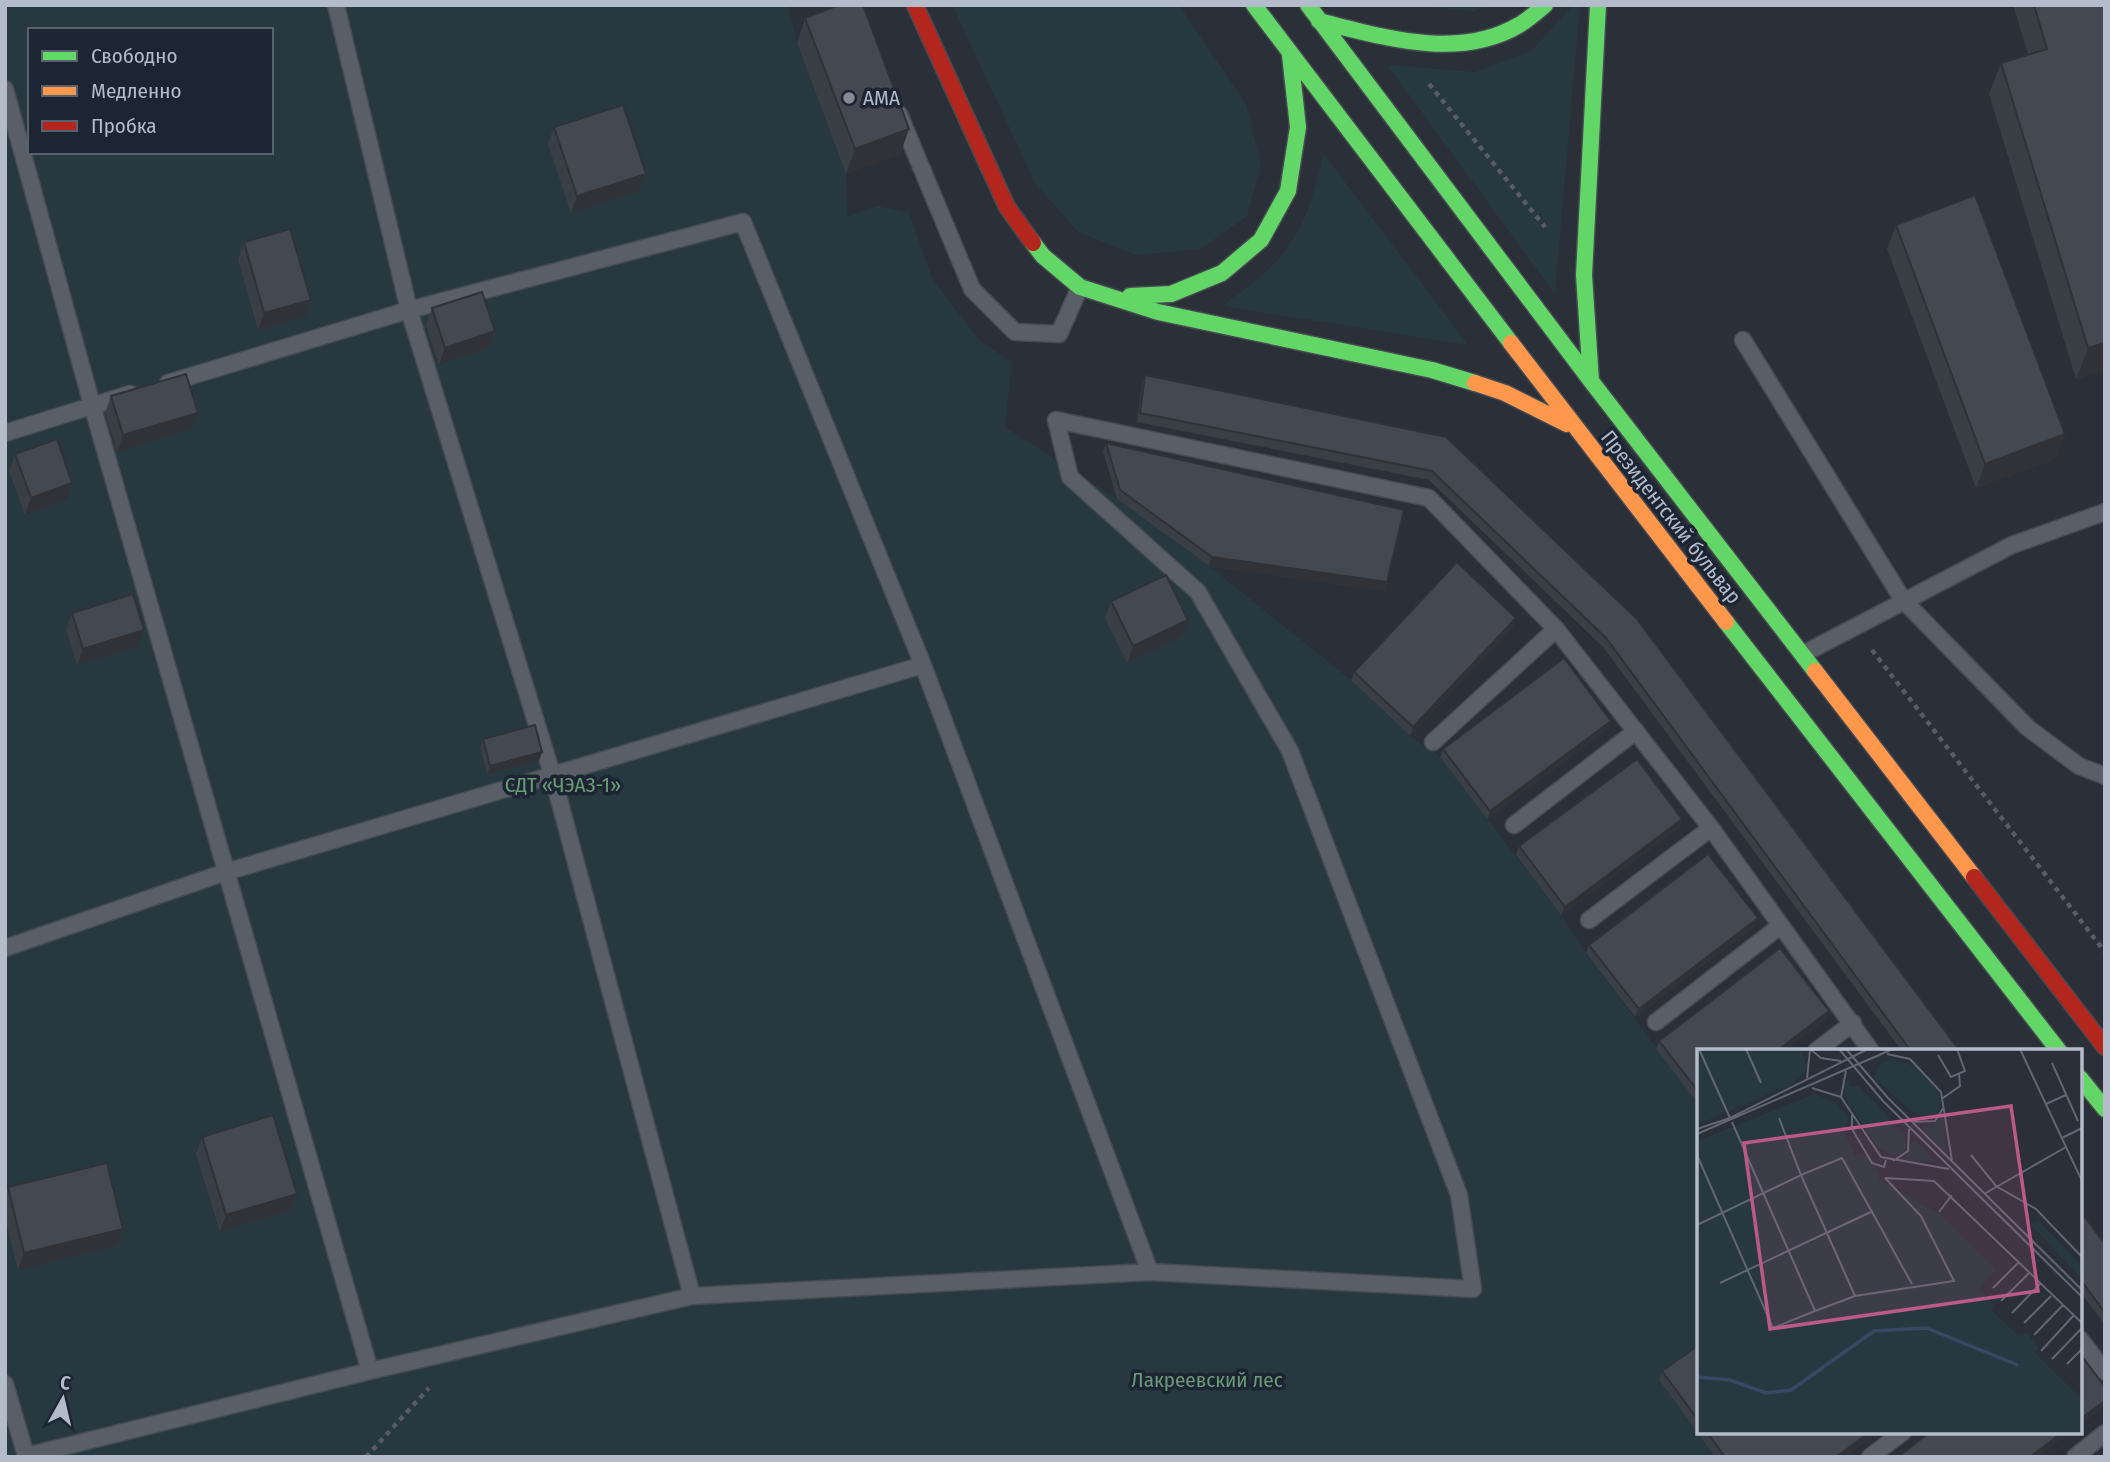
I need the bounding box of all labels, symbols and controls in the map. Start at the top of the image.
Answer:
legend [28,28,273,154]
text: Свободно [91,43,177,69]
text: Медленно [91,78,181,104]
place label: АМА [863,85,900,111]
marker: АМА [841,90,857,106]
text: Пробка [91,113,157,139]
street label: Президентский бульвар [1595,425,1747,609]
park label: СДТ «ЧЭАЗ-1» [505,772,621,798]
inset map [1697,1049,2082,1434]
north arrow [28,1364,98,1434]
park label: Лакреевский лес [1131,1367,1283,1393]
text: С [59,1371,72,1395]

